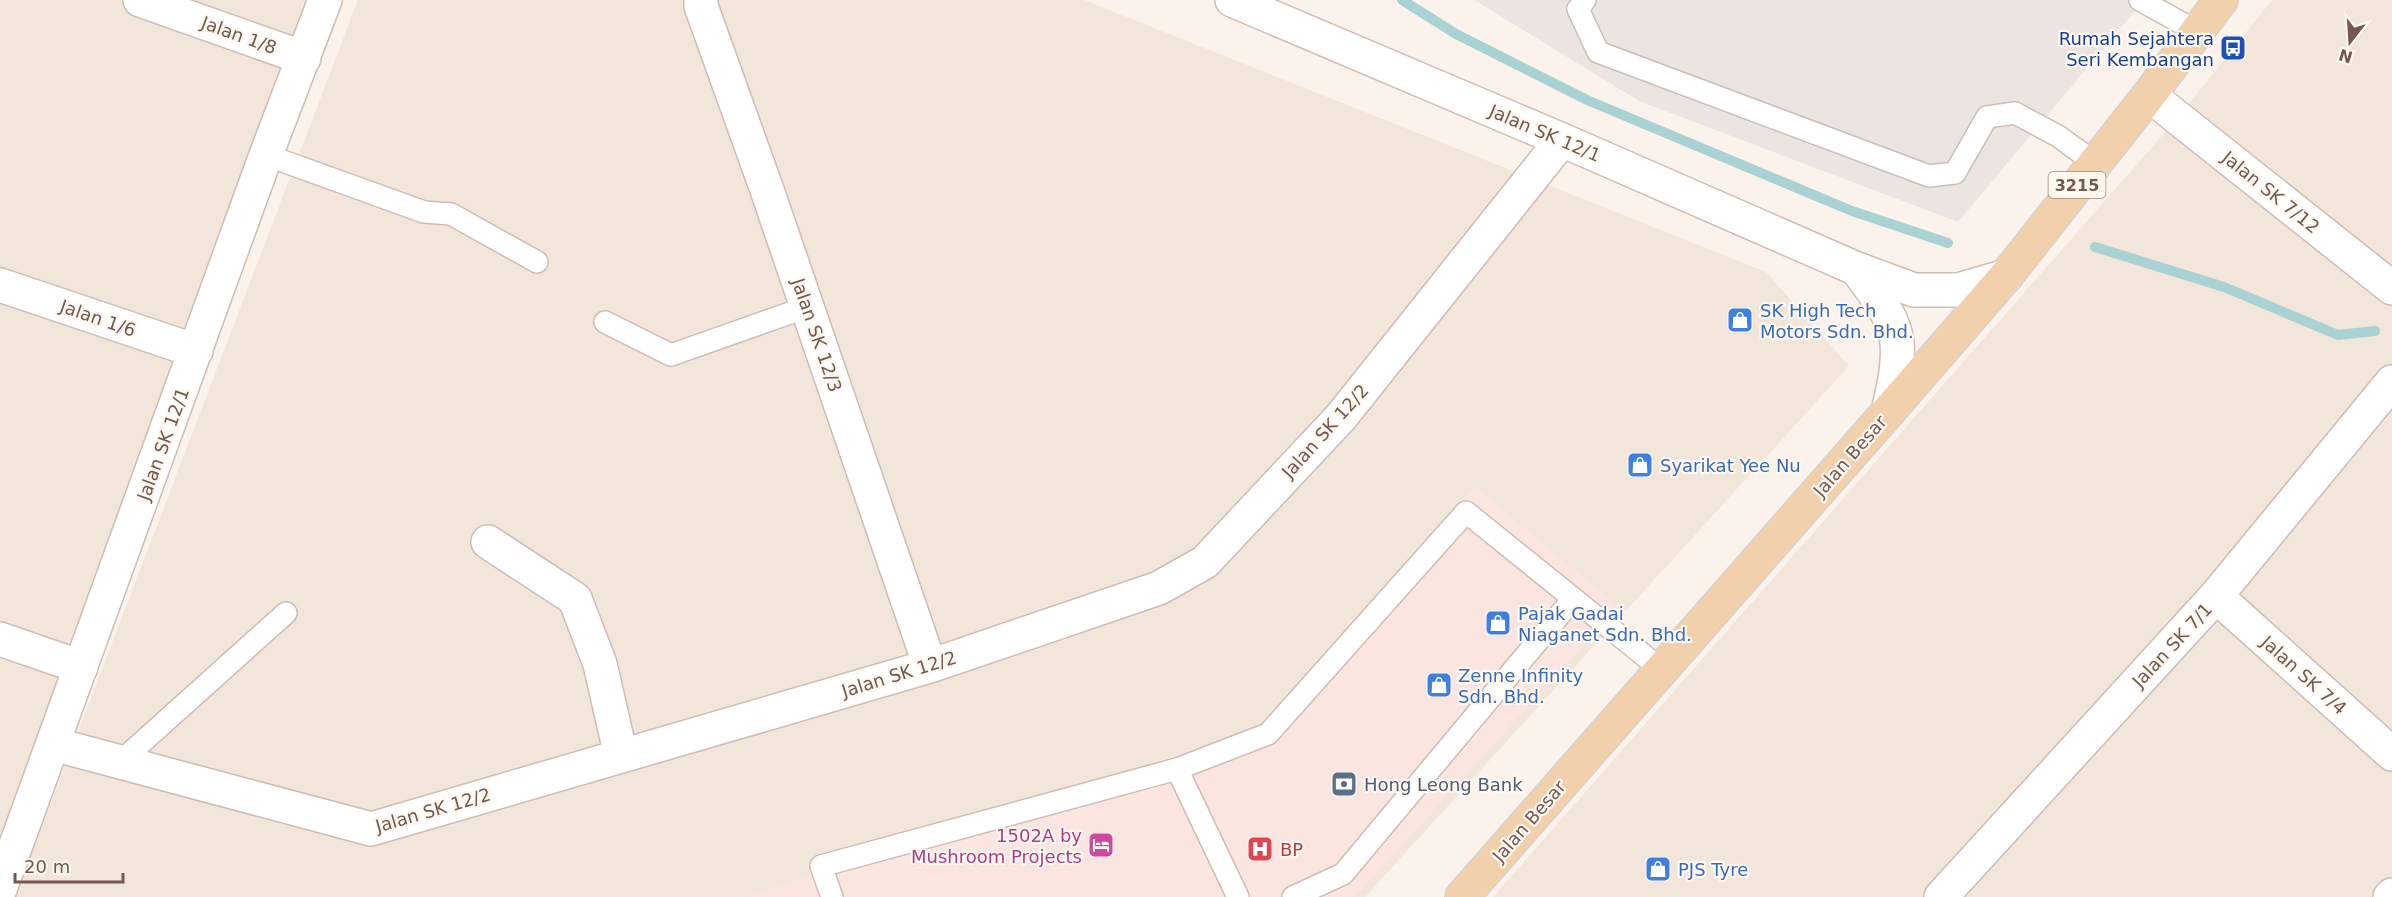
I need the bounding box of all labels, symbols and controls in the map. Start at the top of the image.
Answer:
street label: Jalan 1/8 [198,11,279,58]
north arrow [2320,12,2380,72]
place label: Rumah Sejahtera Seri Kembangan [2059,28,2214,70]
bus stop icon: Rumah Sejahtera Seri Kembangan [2218,33,2248,63]
text: N [2337,45,2355,67]
street label: Jalan SK 12/1 [1485,100,1604,166]
street label: Jalan SK 7/12 [2217,146,2324,238]
road number: 3215 [2048,172,2106,198]
street label: Jalan SK 12/3 [787,274,846,395]
street label: Jalan 1/6 [57,295,139,341]
place label: SK High Tech Motors Sdn. Bhd. [1760,300,1914,342]
shop icon: SK High Tech Motors Sdn. Bhd. [1725,305,1755,335]
street label: Jalan SK 12/2 [1277,380,1373,483]
street label: Jalan SK 12/1 [132,385,193,504]
street label: Jalan Besar [1808,411,1891,502]
shop icon: Syarikat Yee Nu [1625,450,1655,480]
place label: Syarikat Yee Nu [1660,455,1801,476]
street label: Jalan SK 7/1 [2127,599,2216,692]
place label: Pajak Gadai Niaganet Sdn. Bhd. [1518,603,1692,645]
shop icon: Pajak Gadai Niaganet Sdn. Bhd. [1483,608,1513,638]
street label: Jalan SK 7/4 [2256,631,2351,719]
street label: Jalan SK 12/2 [838,647,959,702]
place label: Zenne Infinity Sdn. Bhd. [1458,665,1584,707]
shop icon: Zenne Infinity Sdn. Bhd. [1424,670,1454,700]
bank icon: Hong Leong Bank [1329,769,1359,799]
place label: Hong Leong Bank [1364,774,1523,795]
street label: Jalan Besar [1487,776,1570,867]
street label: Jalan SK 12/2 [372,784,493,837]
place label: 1502A by Mushroom Projects [911,825,1082,867]
hotel icon: 1502A by Mushroom Projects [1086,830,1116,860]
hospital icon: BP [1245,834,1275,864]
place label: BP [1280,839,1303,860]
scale bar [15,846,123,884]
shop icon: PJS Tyre [1643,854,1673,884]
text: 20 m [24,856,70,877]
place label: PJS Tyre [1678,859,1748,880]

